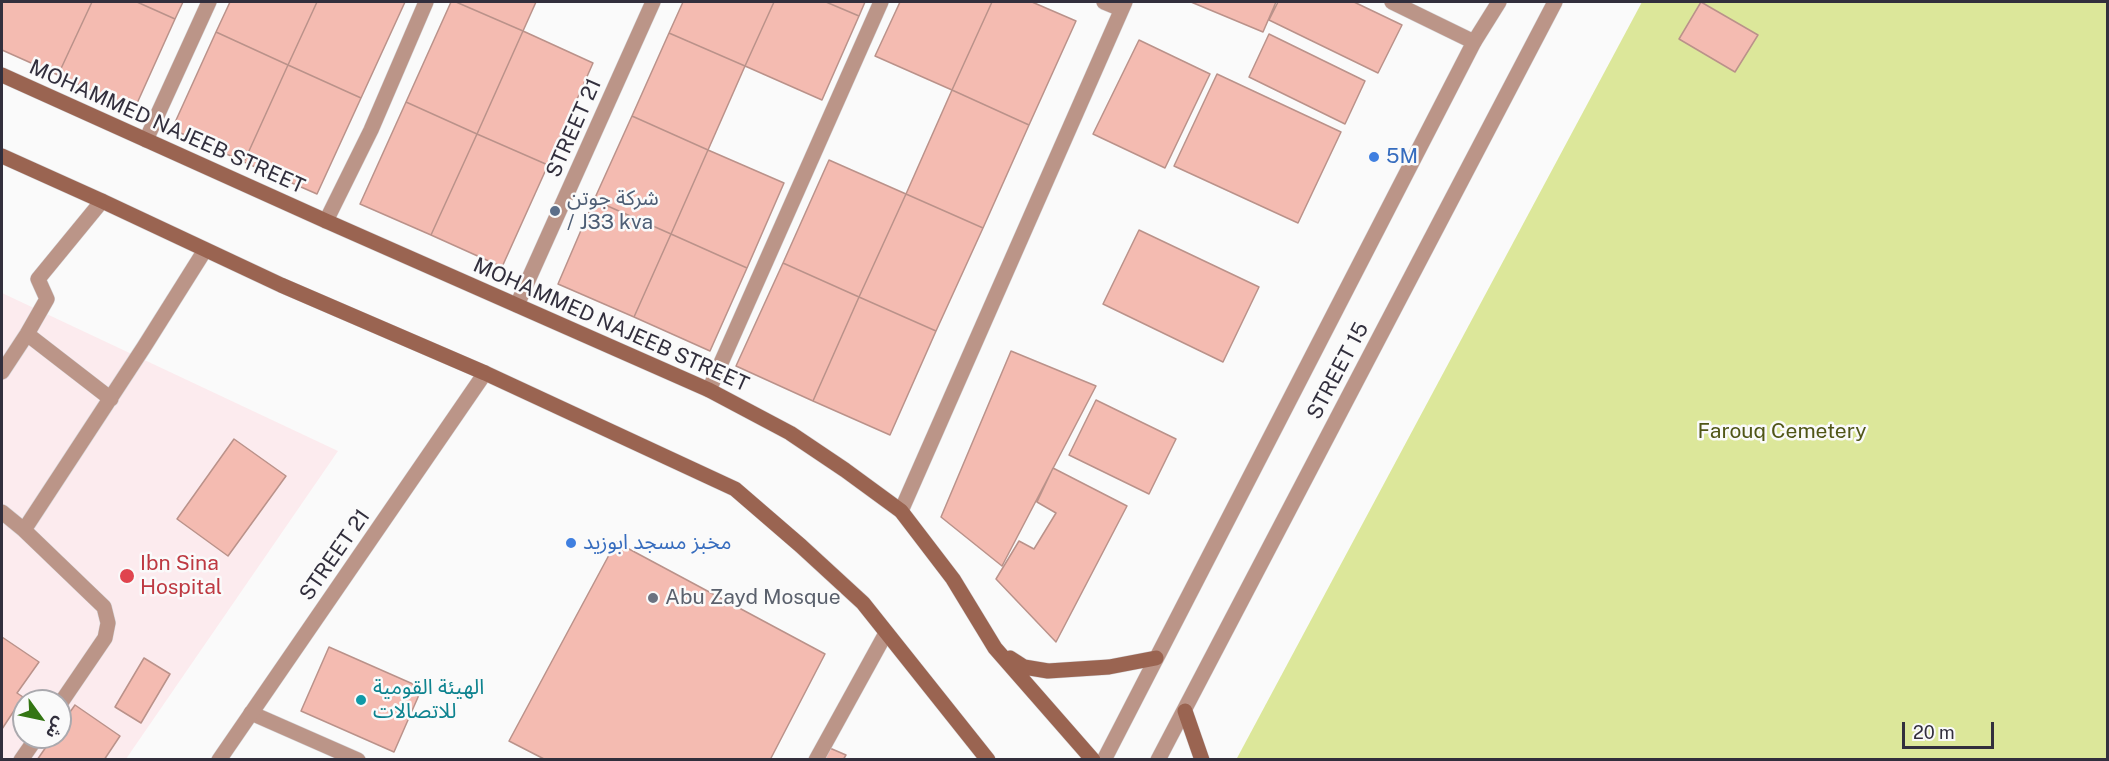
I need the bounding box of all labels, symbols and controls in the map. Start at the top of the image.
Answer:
street label: MOHAMMED NAJEEB STREET [25,55,309,199]
street label: STREET 21 [541,75,607,181]
place label: 5M [1386,144,1418,170]
marker: 5M [1367,150,1381,164]
place label: شركة جوتن / J33 kva [567,186,659,236]
marker: شركة جوتن / J33 kva [548,204,562,218]
street label: MOHAMMED NAJEEB STREET [469,253,753,397]
street label: STREET 15 [1302,318,1374,424]
park label: Farouq Cemetery [1698,419,1866,445]
street label: STREET 21 [294,505,376,605]
place label: مخبز مسجد ابوزيد [583,530,732,556]
marker: مخبز مسجد ابوزيد [564,536,578,550]
place label: Ibn Sina Hospital [140,551,222,601]
marker: Ibn Sina Hospital [118,567,136,585]
place label: Abu Zayd Mosque [665,585,841,611]
marker: Abu Zayd Mosque [646,591,660,605]
place label: الهيئة القومية للاتصالات [373,675,484,725]
north arrow [12,689,72,749]
marker: الهيئة القومية للاتصالات [354,693,368,707]
scale bar [1905,710,1996,748]
text: ش [42,714,70,742]
text: 20 m [1913,722,1955,743]

